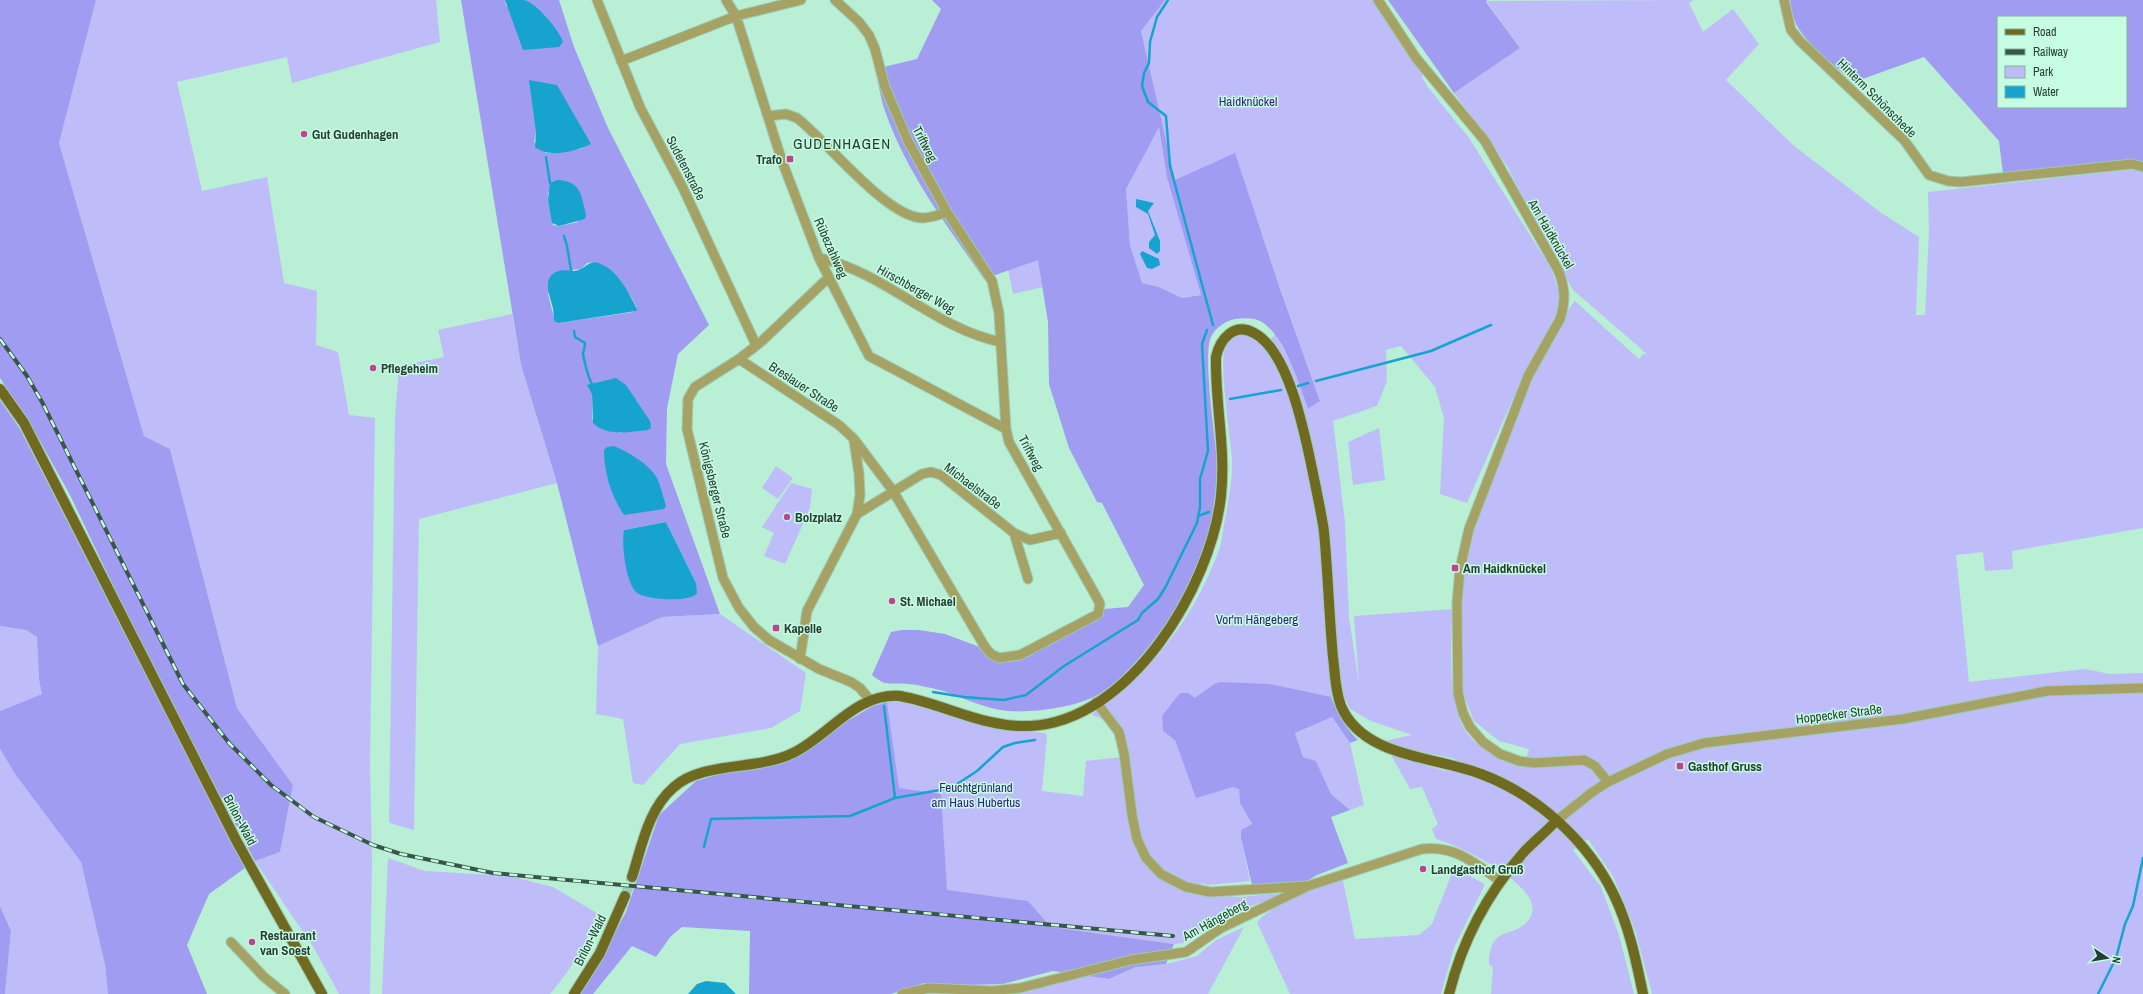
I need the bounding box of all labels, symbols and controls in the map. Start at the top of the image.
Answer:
legend [1997,16,2127,108]
text: Road [2033,24,2057,40]
text: Railway [2033,44,2068,60]
street label: Hinterm Schönschede [1834,55,1920,141]
text: Park [2033,64,2053,80]
text: Water [2033,84,2060,100]
park label: Haidknückel [1219,93,1277,110]
street label: Triftweg [909,123,941,165]
place label: Gut Gudenhagen [312,126,398,143]
marker: Gut Gudenhagen [299,129,309,139]
street label: Sudetenstraße [663,133,709,203]
district label: GUDENHAGEN [793,133,891,154]
place label: Trafo [756,151,782,168]
marker: Trafo [785,154,795,164]
street label: Am Haidknückel [1524,195,1578,272]
street label: Rübezahlweg [810,215,852,281]
street label: Hirschberger Weg [874,261,958,317]
street label: Breslauer Straße [766,358,842,416]
place label: Pflegeheim [381,360,438,377]
marker: Pflegeheim [368,363,378,373]
street label: Triftweg [1015,432,1047,474]
street label: Königsberger Straße [695,440,735,540]
street label: Michaelstraße [941,459,1005,513]
place label: Bolzplatz [795,509,842,526]
marker: Bolzplatz [782,512,792,522]
place label: Am Haidknückel [1463,560,1546,577]
marker: Am Haidknückel [1450,563,1460,573]
place label: St. Michael [900,593,956,610]
marker: St. Michael [887,596,897,606]
park label: Vor'm Hängeberg [1216,611,1298,628]
place label: Kapelle [784,620,822,637]
marker: Kapelle [771,623,781,633]
street label: Hoppecker Straße [1795,700,1883,728]
place label: Gasthof Gruss [1688,758,1762,775]
marker: Gasthof Gruss [1675,761,1685,771]
park label: Feuchtgrünland am Haus Hubertus [932,779,1020,811]
street label: Brilon-Wald [220,792,261,848]
place label: Landgasthof Gruß [1431,861,1524,878]
marker: Landgasthof Gruß [1418,864,1428,874]
street label: Am Hängeberg [1179,895,1251,945]
street label: Brilon-Wald [570,911,610,968]
place label: Restaurant van Soest [260,927,316,959]
marker: Restaurant van Soest [247,937,257,947]
north arrow [2087,938,2127,978]
text: N [2109,955,2124,965]

